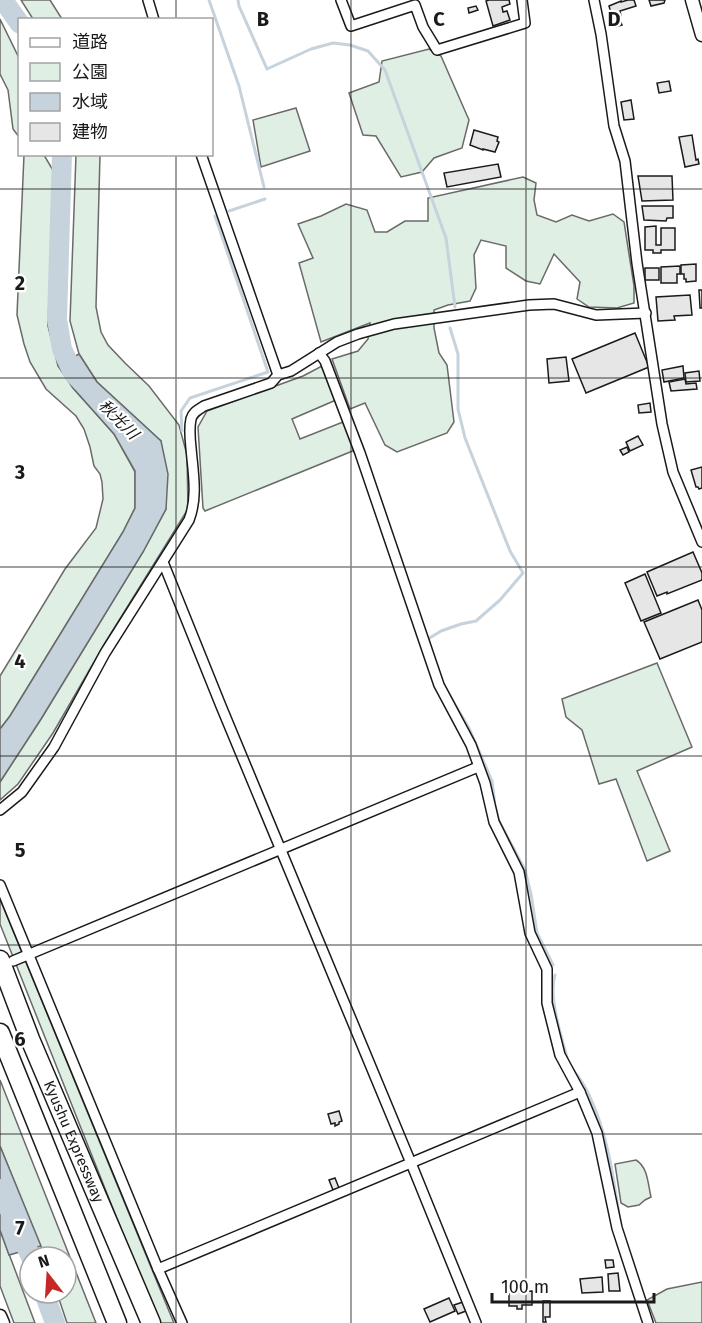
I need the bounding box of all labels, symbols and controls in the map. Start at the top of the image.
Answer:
text: B [257,7,269,31]
text: C [433,7,445,31]
text: D [607,7,621,31]
legend [18,18,213,156]
text: 道路 [72,31,108,53]
text: 公園 [72,61,108,83]
text: 水域 [72,91,108,113]
text: 建物 [72,121,108,143]
text: 2 [15,271,25,295]
water label: 秋光川 [95,396,144,444]
text: 3 [14,460,25,484]
text: 4 [14,649,26,673]
text: 5 [15,838,26,862]
text: 6 [14,1027,26,1051]
street label: Kyushu Expressway [40,1078,108,1206]
text: 7 [15,1216,25,1240]
north arrow [18,1245,78,1305]
text: N [36,1250,52,1272]
scale bar [492,1266,654,1304]
text: 100 m [501,1276,549,1298]

